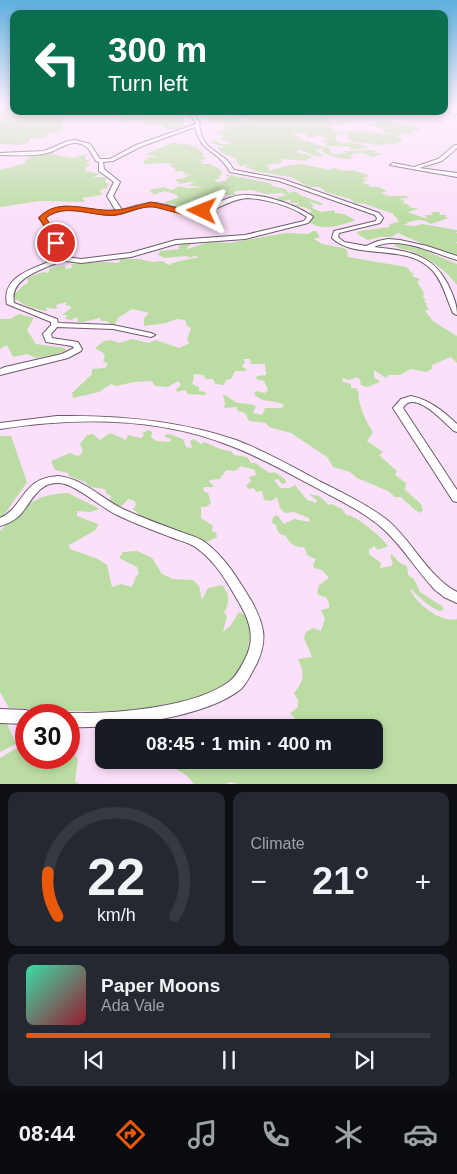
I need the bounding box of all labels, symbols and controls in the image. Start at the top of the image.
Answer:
icon: left [25,30,90,95]
text: 300 m [108,30,207,69]
text: Turn left [108,71,188,96]
position arrow [175,184,227,236]
pin [35,222,77,264]
icon: arrive [42,229,70,257]
speed limit sign: 30 [15,704,80,769]
text: 08:45 · 1 min · 400 m [146,733,332,754]
text: Climate [251,835,305,852]
text: 22 [87,848,145,906]
text: 21° [312,860,369,902]
text: − [251,866,267,897]
text: + [415,866,431,897]
text: km/h [97,905,136,925]
text: Paper Moons [101,975,220,996]
text: Ada Vale [101,997,165,1014]
icon: previous [80,1046,108,1074]
icon: pause [215,1046,243,1074]
icon: next [350,1046,378,1074]
icon: directions [113,1117,148,1152]
icon: music [185,1117,220,1152]
icon: phone [258,1117,293,1152]
icon: climate [331,1117,366,1152]
icon: car [403,1117,438,1152]
text: 08:44 [19,1121,75,1146]

